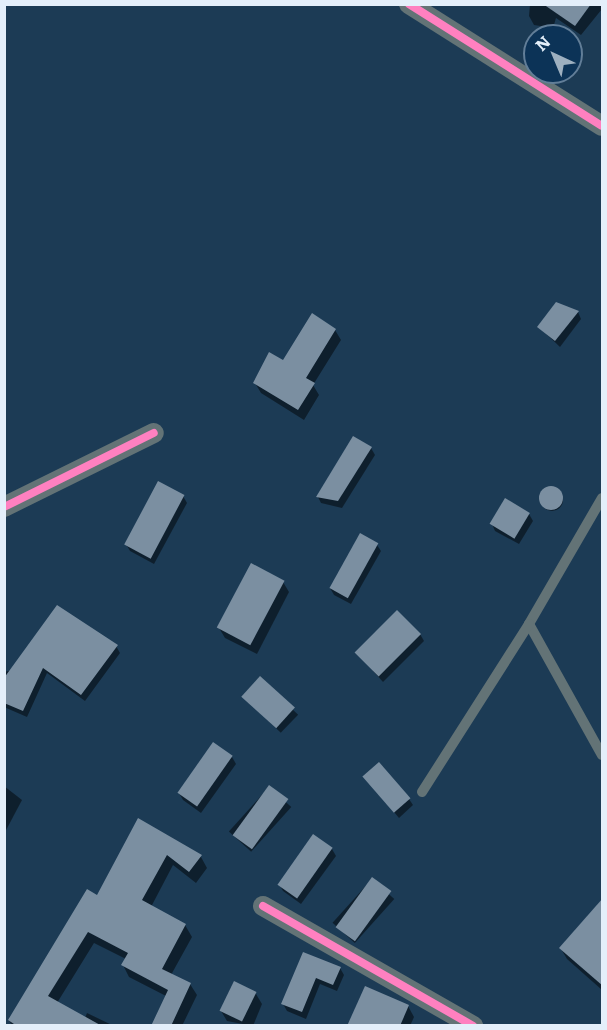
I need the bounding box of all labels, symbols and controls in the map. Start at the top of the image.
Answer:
north arrow [523,24,583,84]
text: N [529,29,555,56]

